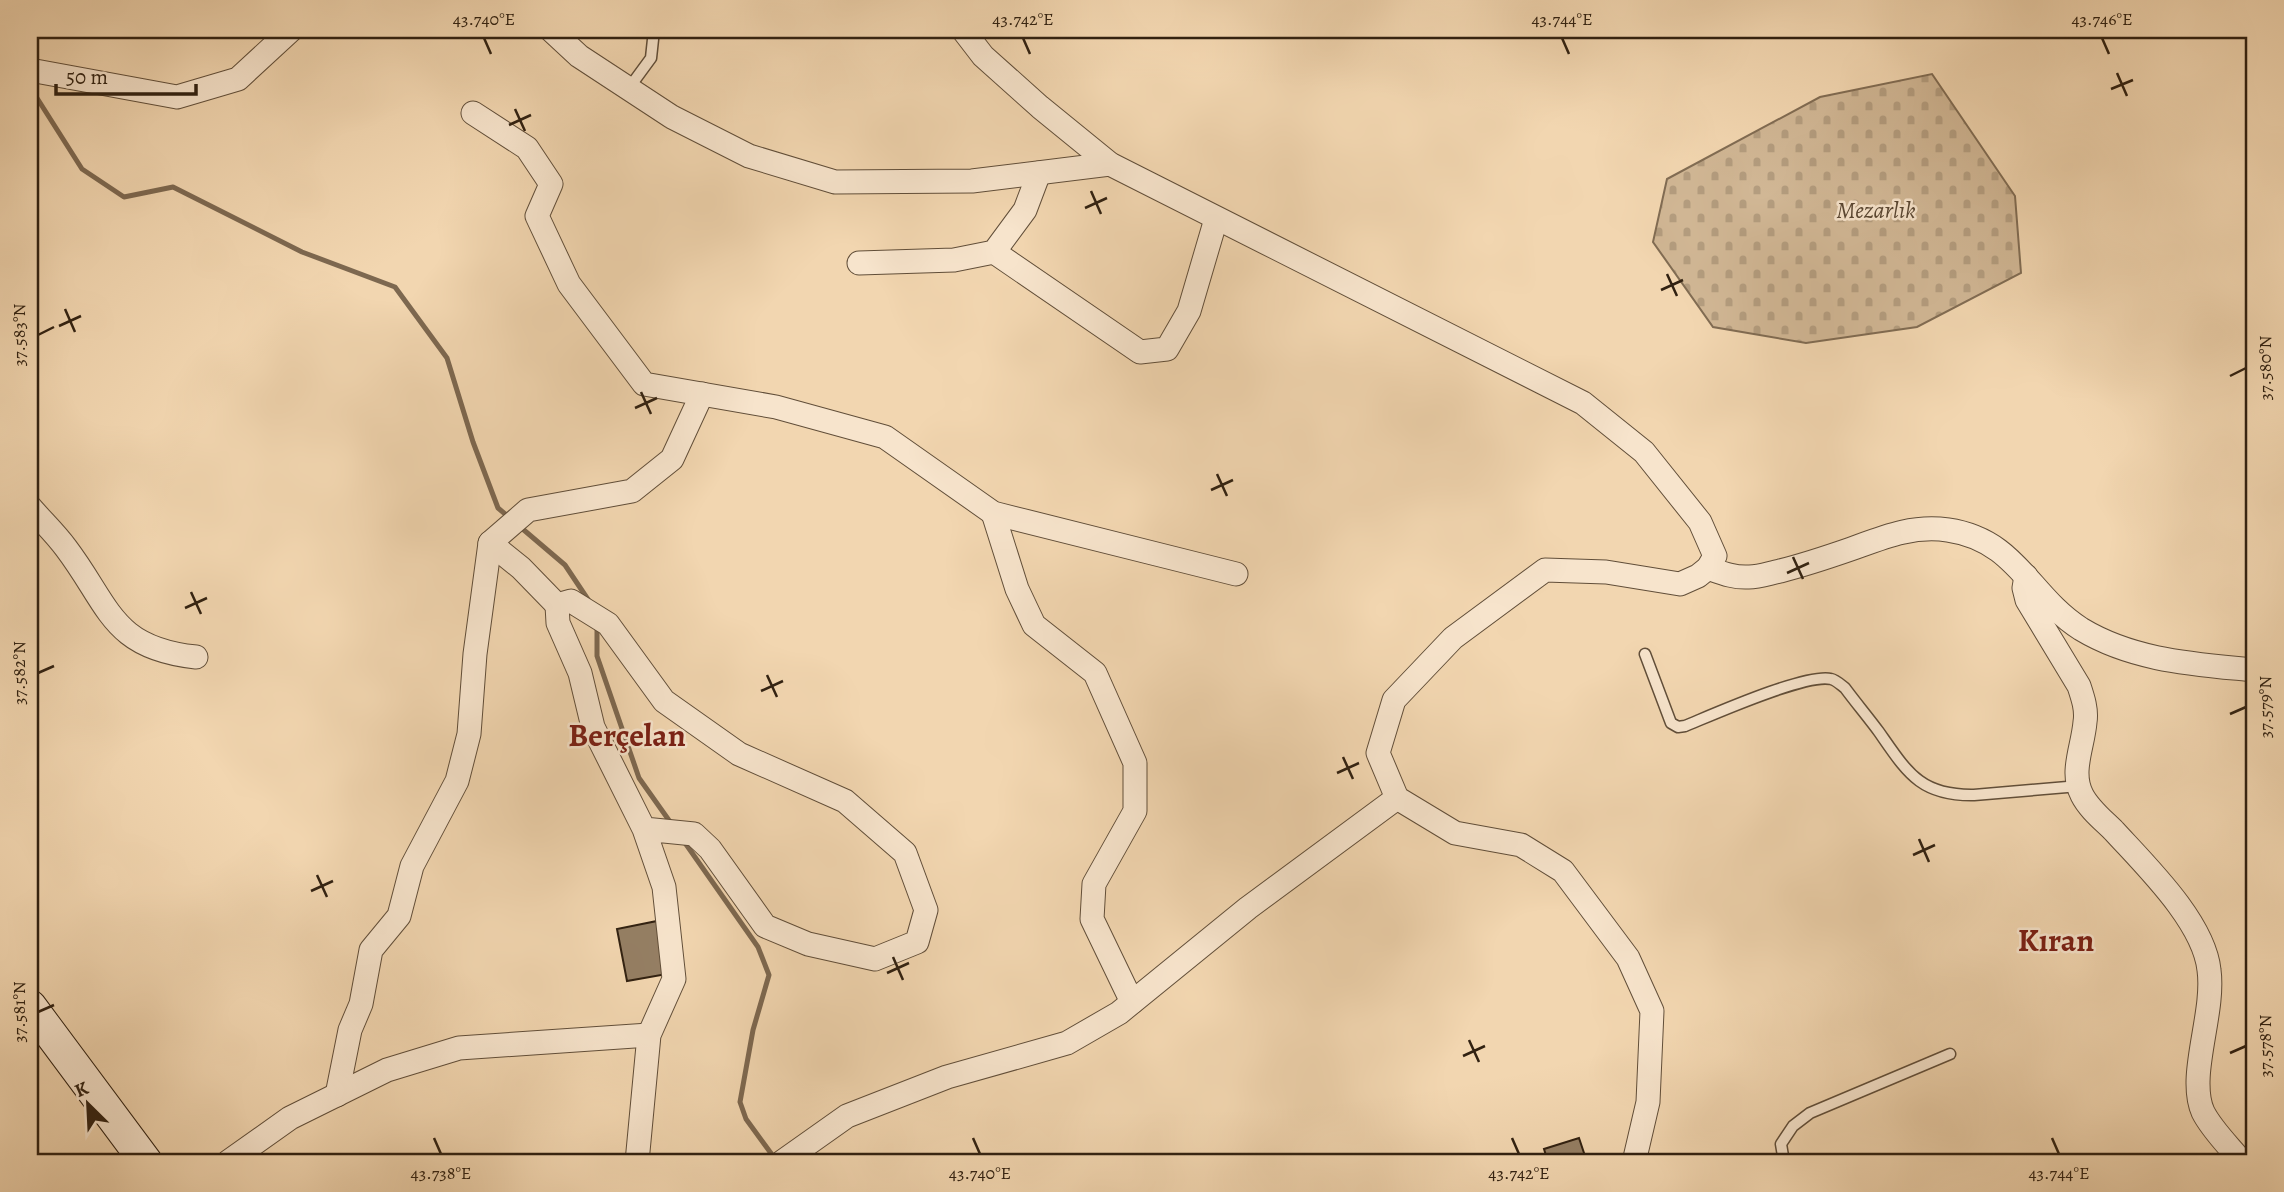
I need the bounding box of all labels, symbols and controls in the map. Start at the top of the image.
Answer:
text: 43.740°E [453,7,515,31]
text: 43.742°E [992,7,1054,31]
text: 43.744°E [1531,7,1593,31]
text: 43.746°E [2071,7,2133,31]
scale bar [56,52,196,96]
text: 50 m [66,63,108,91]
park label: Mezarlık [1836,194,1916,226]
text: 37.583°N [7,304,31,366]
text: 37.580°N [2253,335,2277,400]
text: 37.582°N [7,641,31,705]
text: 37.579°N [2253,676,2277,738]
district label: Berçelan [568,713,686,757]
district label: Kıran [2018,918,2094,962]
text: 37.581°N [7,981,31,1043]
text: 37.578°N [2253,1014,2277,1077]
north arrow [52,1070,122,1140]
text: K [71,1075,93,1104]
text: 43.738°E [411,1161,471,1185]
text: 43.740°E [949,1161,1011,1185]
text: 43.742°E [1488,1161,1550,1185]
text: 43.744°E [2028,1161,2090,1185]

